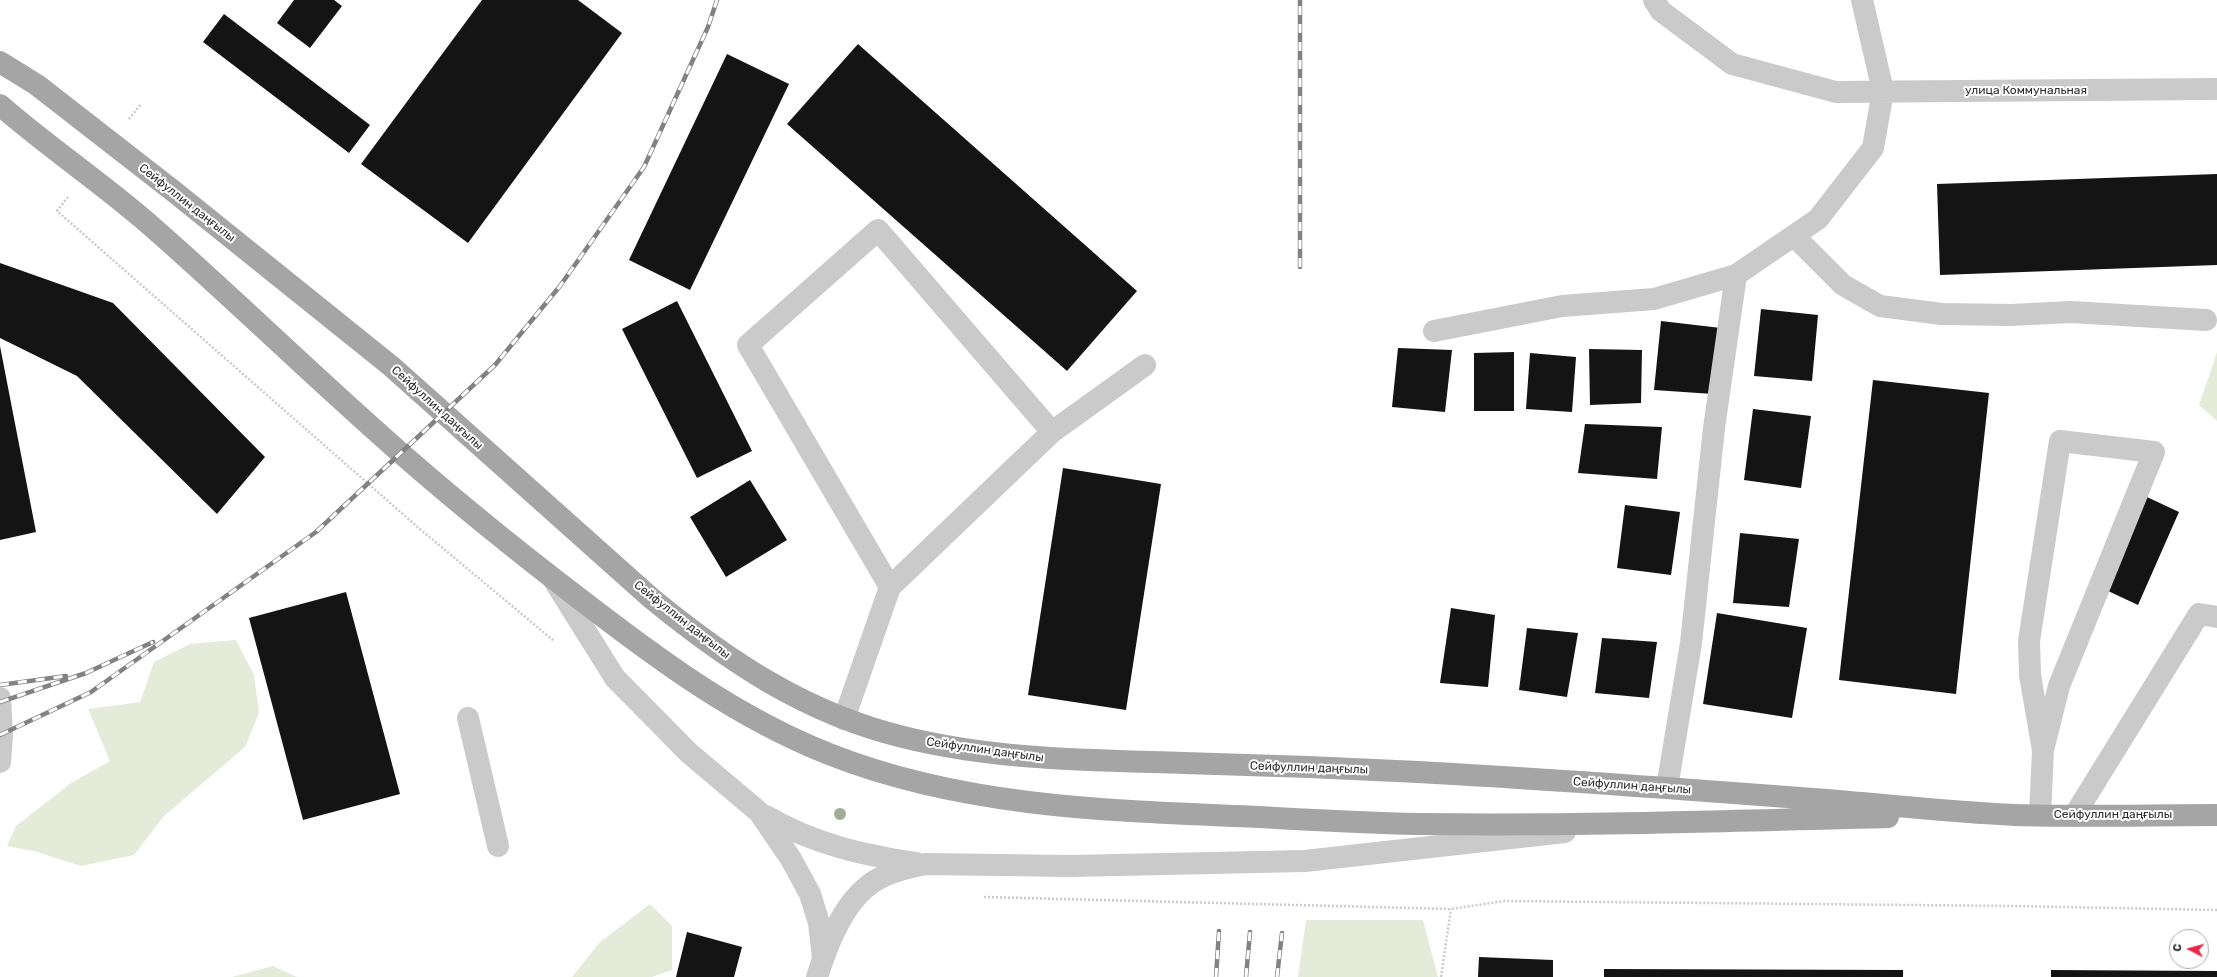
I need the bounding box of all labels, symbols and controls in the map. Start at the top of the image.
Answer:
street label: улица Коммунальная [1965,84,2087,98]
street label: Сейфуллин даңғылы [136,161,238,245]
street label: Сейфуллин даңғылы [388,363,486,453]
street label: Сейфуллин даңғылы [631,578,733,662]
street label: Сейфуллин даңғылы [925,735,1045,765]
street label: Сейфуллин даңғылы [1250,759,1368,777]
street label: Сейфуллин даңғылы [1572,775,1692,797]
street label: Сейфуллин даңғылы [2054,808,2172,822]
north arrow [2169,929,2209,969]
text: С [2171,943,2184,952]

